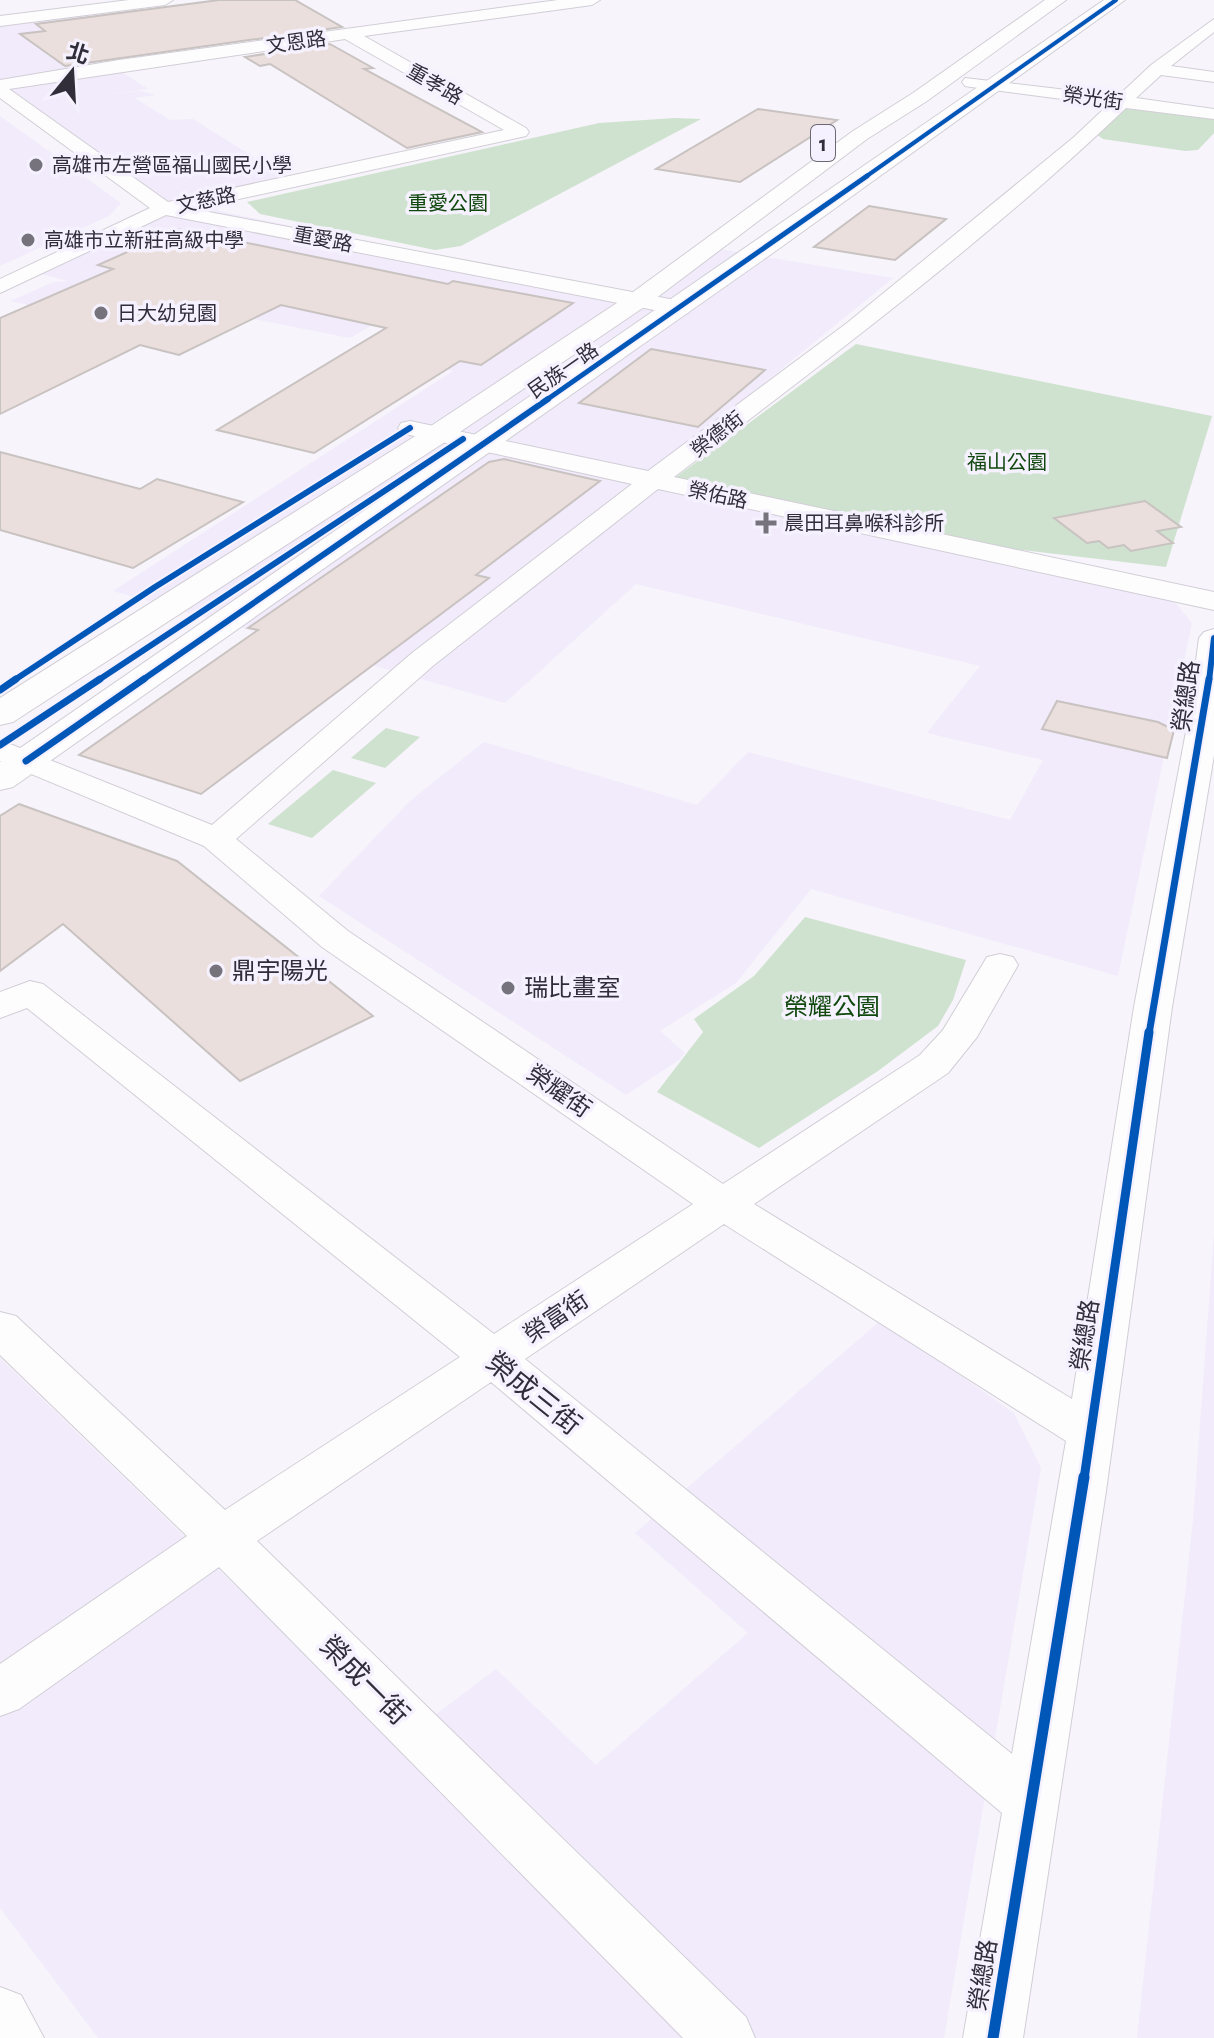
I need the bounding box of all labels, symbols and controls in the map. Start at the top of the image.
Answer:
street label: 文恩路 [265,28,327,57]
north arrow [32,32,112,112]
text: 北 [64,39,92,68]
street label: 重孝路 [404,60,466,109]
street label: 榮光街 [1062,83,1124,113]
road number: 1 [811,125,835,161]
place label: 高雄市左營區福山國民小學 [52,154,292,176]
marker: 高雄市左營區福山國民小學 [27,156,45,174]
street label: 文慈路 [175,184,238,217]
park label: 重愛公園 [408,193,488,214]
street label: 重愛路 [291,223,354,256]
place label: 高雄市立新莊高級中學 [44,229,244,251]
marker: 高雄市立新莊高級中學 [19,231,37,249]
place label: 日大幼兒園 [117,303,217,324]
marker: 日大幼兒園 [92,304,110,322]
street label: 民族一路 [524,339,602,402]
street label: 榮德街 [687,407,747,461]
park label: 福山公園 [967,452,1047,473]
street label: 榮佑路 [686,478,750,512]
marker: 晨田耳鼻喉科診所 [755,512,777,534]
place label: 晨田耳鼻喉科診所 [784,513,944,534]
street label: 榮總路 [1168,659,1204,733]
place label: 鼎宇陽光 [232,958,328,984]
marker: 鼎宇陽光 [207,962,225,980]
place label: 瑞比畫室 [524,975,620,1001]
marker: 瑞比畫室 [499,979,517,997]
park label: 榮耀公園 [784,994,880,1020]
street label: 榮耀街 [522,1060,596,1122]
street label: 榮富街 [519,1286,593,1348]
street label: 榮總路 [1067,1297,1103,1373]
street label: 榮成三街 [480,1347,586,1441]
street label: 榮成一街 [314,1630,415,1731]
street label: 榮總路 [965,1937,1001,2013]

